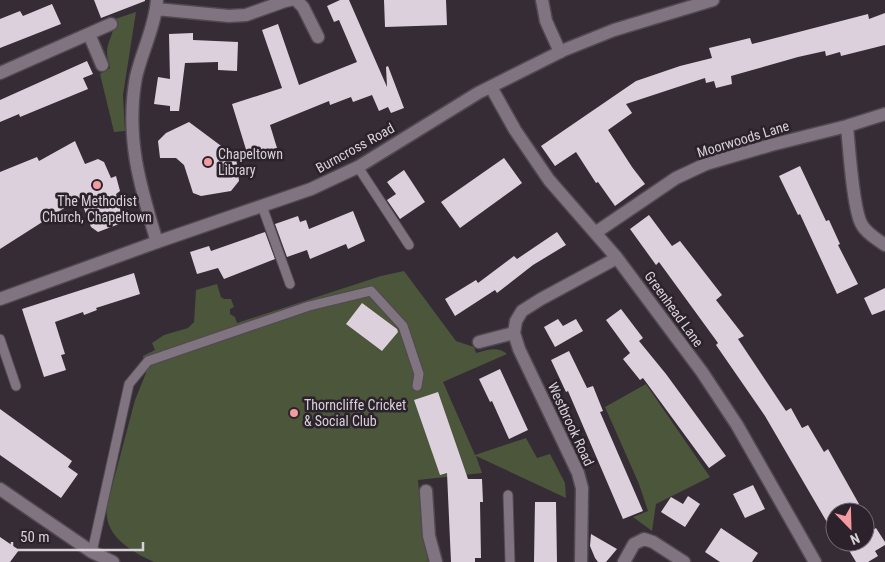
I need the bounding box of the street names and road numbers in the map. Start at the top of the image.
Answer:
street label: Moorwoods Lane [695,117,791,161]
street label: Burncross Road [313,120,397,176]
street label: Greenhead Lane [641,268,707,350]
street label: Westbrook Road [545,380,597,468]

